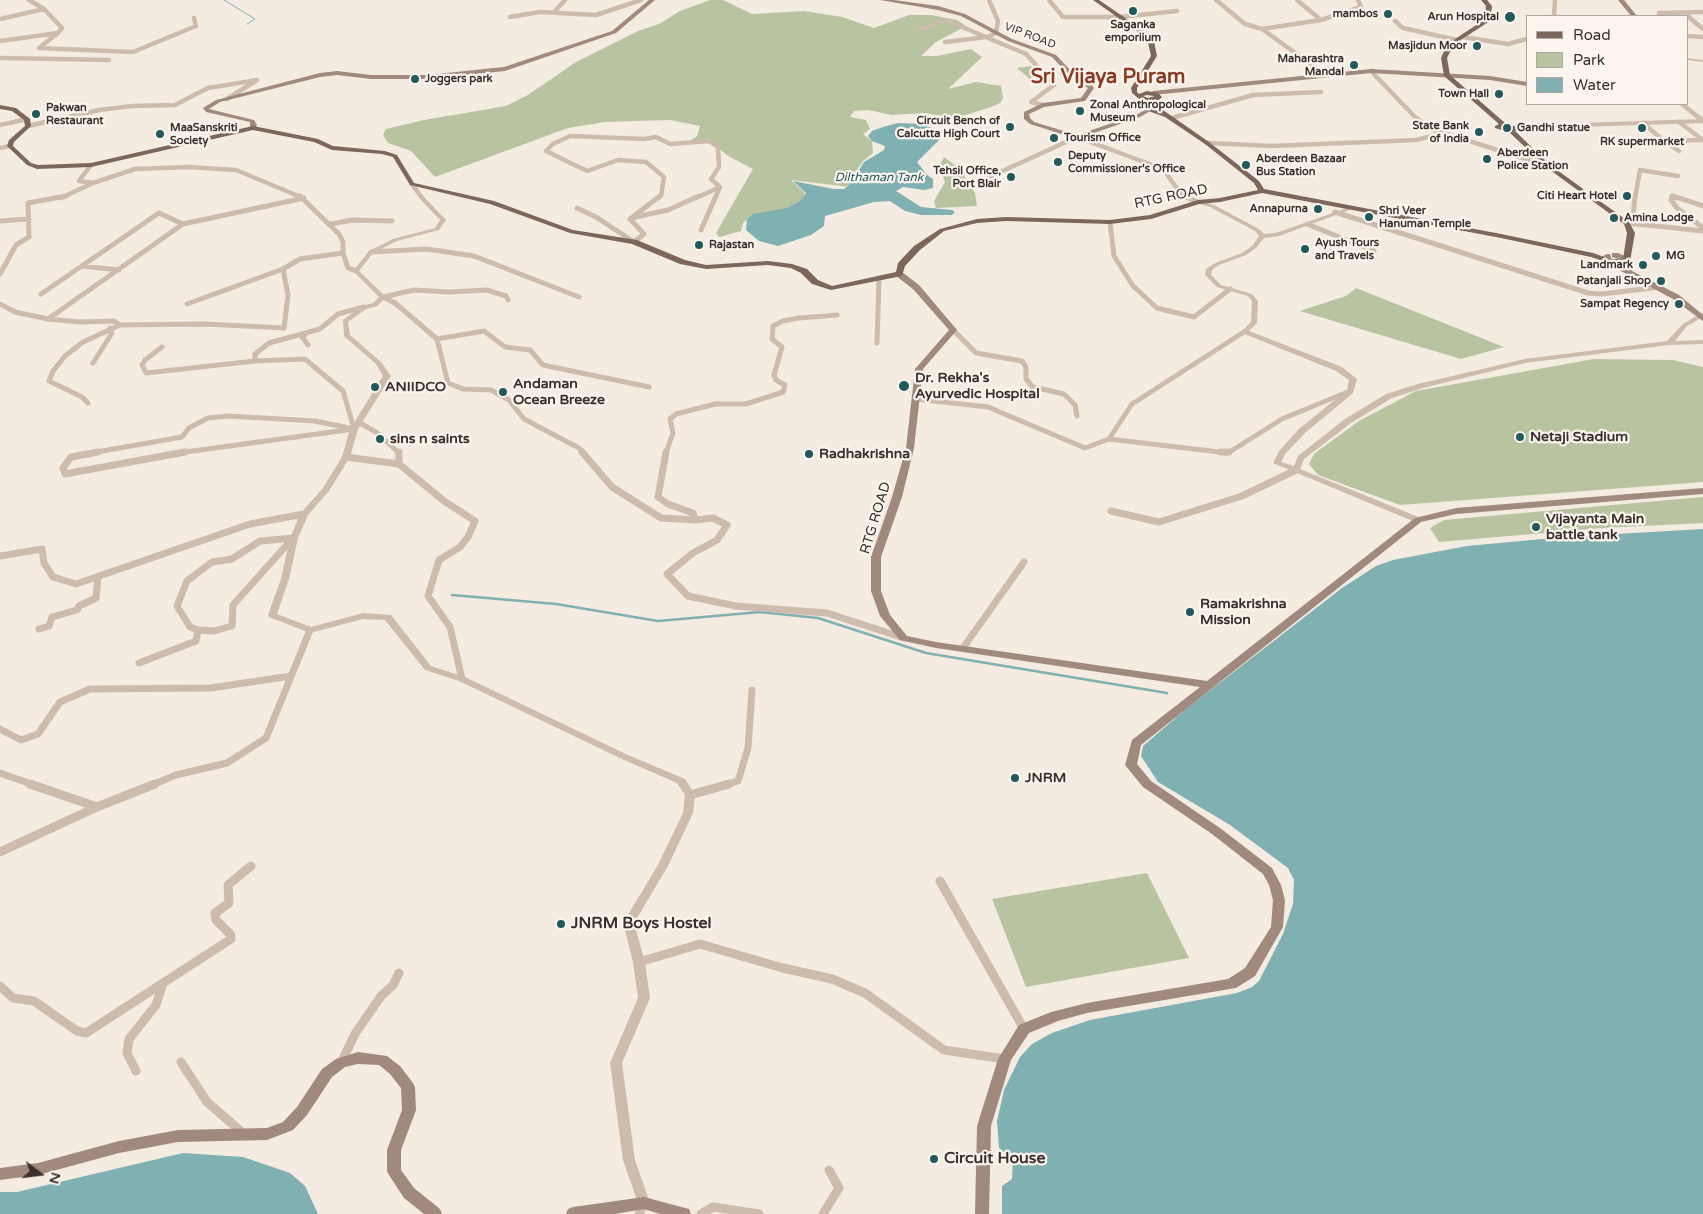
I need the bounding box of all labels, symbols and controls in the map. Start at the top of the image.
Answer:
marker: Saganka emporiium [1127,5,1139,17]
place label: mambos [1333,7,1378,21]
marker: mambos [1382,8,1394,20]
place label: Arun Hospital [1427,10,1499,24]
marker: Arun Hospital [1503,10,1517,24]
legend [1526,15,1688,105]
place label: Saganka emporiium [1105,18,1161,44]
street label: VIP ROAD [1002,20,1058,52]
text: Road [1573,26,1611,44]
place label: Masjidun Moor [1388,39,1467,53]
marker: Masjidun Moor [1471,40,1483,52]
text: Park [1573,51,1605,69]
place label: Maharashtra Mandal [1277,52,1344,78]
marker: Maharashtra Mandal [1348,59,1360,71]
district label: Sri Vijaya Puram [1031,66,1185,90]
place label: Joggers park [425,72,493,86]
marker: Joggers park [409,73,421,85]
text: Water [1573,76,1616,94]
place label: Town Hall [1438,87,1489,101]
marker: Town Hall [1493,88,1505,100]
place label: Zonal Anthropological Museum [1090,98,1206,124]
place label: Pakwan Restaurant [46,101,103,127]
marker: Zonal Anthropological Museum [1074,105,1086,117]
marker: Pakwan Restaurant [30,108,42,120]
place label: Circuit Bench of Calcutta High Court [897,114,1000,140]
place label: State Bank of India [1413,119,1469,145]
place label: MaaSanskriti Society [170,121,238,147]
marker: Circuit Bench of Calcutta High Court [1004,121,1016,133]
place label: Gandhi statue [1517,121,1590,135]
marker: Gandhi statue [1501,122,1513,134]
marker: RK supermarket [1636,122,1648,134]
marker: State Bank of India [1473,126,1485,138]
marker: MaaSanskriti Society [154,128,166,140]
place label: Tourism Office [1064,131,1141,145]
marker: Tourism Office [1048,132,1060,144]
place label: RK supermarket [1600,135,1684,149]
place label: Aberdeen Police Station [1497,146,1568,172]
place label: Deputy Commissioner's Office [1068,149,1185,175]
place label: Aberdeen Bazaar Bus Station [1256,152,1346,178]
marker: Aberdeen Police Station [1481,153,1493,165]
marker: Deputy Commissioner's Office [1052,156,1064,168]
marker: Aberdeen Bazaar Bus Station [1240,159,1252,171]
place label: Tehsil Office, Port Blair [933,164,1001,190]
water label: Dilthaman Tank [835,171,923,185]
marker: Tehsil Office, Port Blair [1005,171,1017,183]
street label: RTG ROAD [1133,181,1209,213]
place label: Citi Heart Hotel [1537,189,1617,203]
marker: Citi Heart Hotel [1621,190,1633,202]
place label: Annapurna [1250,202,1308,216]
marker: Annapurna [1312,203,1324,215]
place label: Shri Veer Hanuman Temple [1379,204,1471,230]
marker: Shri Veer Hanuman Temple [1363,211,1375,223]
place label: Amina Lodge [1624,211,1694,225]
marker: Amina Lodge [1608,212,1620,224]
place label: Ayush Tours and Travels [1315,236,1379,262]
place label: Rajastan [709,238,754,252]
marker: Rajastan [693,239,705,251]
marker: Ayush Tours and Travels [1299,243,1311,255]
place label: MG [1666,249,1685,263]
marker: MG [1650,250,1662,262]
place label: Landmark [1580,258,1633,272]
marker: Landmark [1637,259,1649,271]
place label: Patanjali Shop [1576,274,1651,288]
marker: Patanjali Shop [1655,275,1667,287]
place label: Sampat Regency [1580,297,1669,311]
marker: Sampat Regency [1673,298,1685,310]
place label: Dr. Rekha's Ayurvedic Hospital [915,370,1040,402]
place label: Andaman Ocean Breeze [513,376,605,408]
place label: ANIIDCO [385,379,446,395]
marker: Dr. Rekha's Ayurvedic Hospital [897,379,911,393]
marker: ANIIDCO [369,381,381,393]
marker: Andaman Ocean Breeze [497,386,509,398]
place label: Netaji Stadium [1530,429,1628,445]
place label: sins n saints [390,431,470,447]
marker: Netaji Stadium [1514,431,1526,443]
marker: sins n saints [374,433,386,445]
place label: Radhakrishna [819,446,910,462]
marker: Radhakrishna [803,448,815,460]
street label: RTG ROAD [857,480,895,556]
place label: Vijayanta Main battle tank [1546,511,1644,544]
marker: Vijayanta Main battle tank [1530,521,1542,533]
place label: Ramakrishna Mission [1200,596,1287,628]
marker: Ramakrishna Mission [1184,606,1196,618]
place label: JNRM [1025,770,1066,786]
marker: JNRM [1009,772,1021,784]
place label: JNRM Boys Hostel [571,914,712,934]
marker: JNRM Boys Hostel [555,918,567,930]
north arrow [15,1149,65,1199]
place label: Circuit House [944,1149,1046,1169]
marker: Circuit House [928,1153,940,1165]
text: N [45,1170,65,1186]

